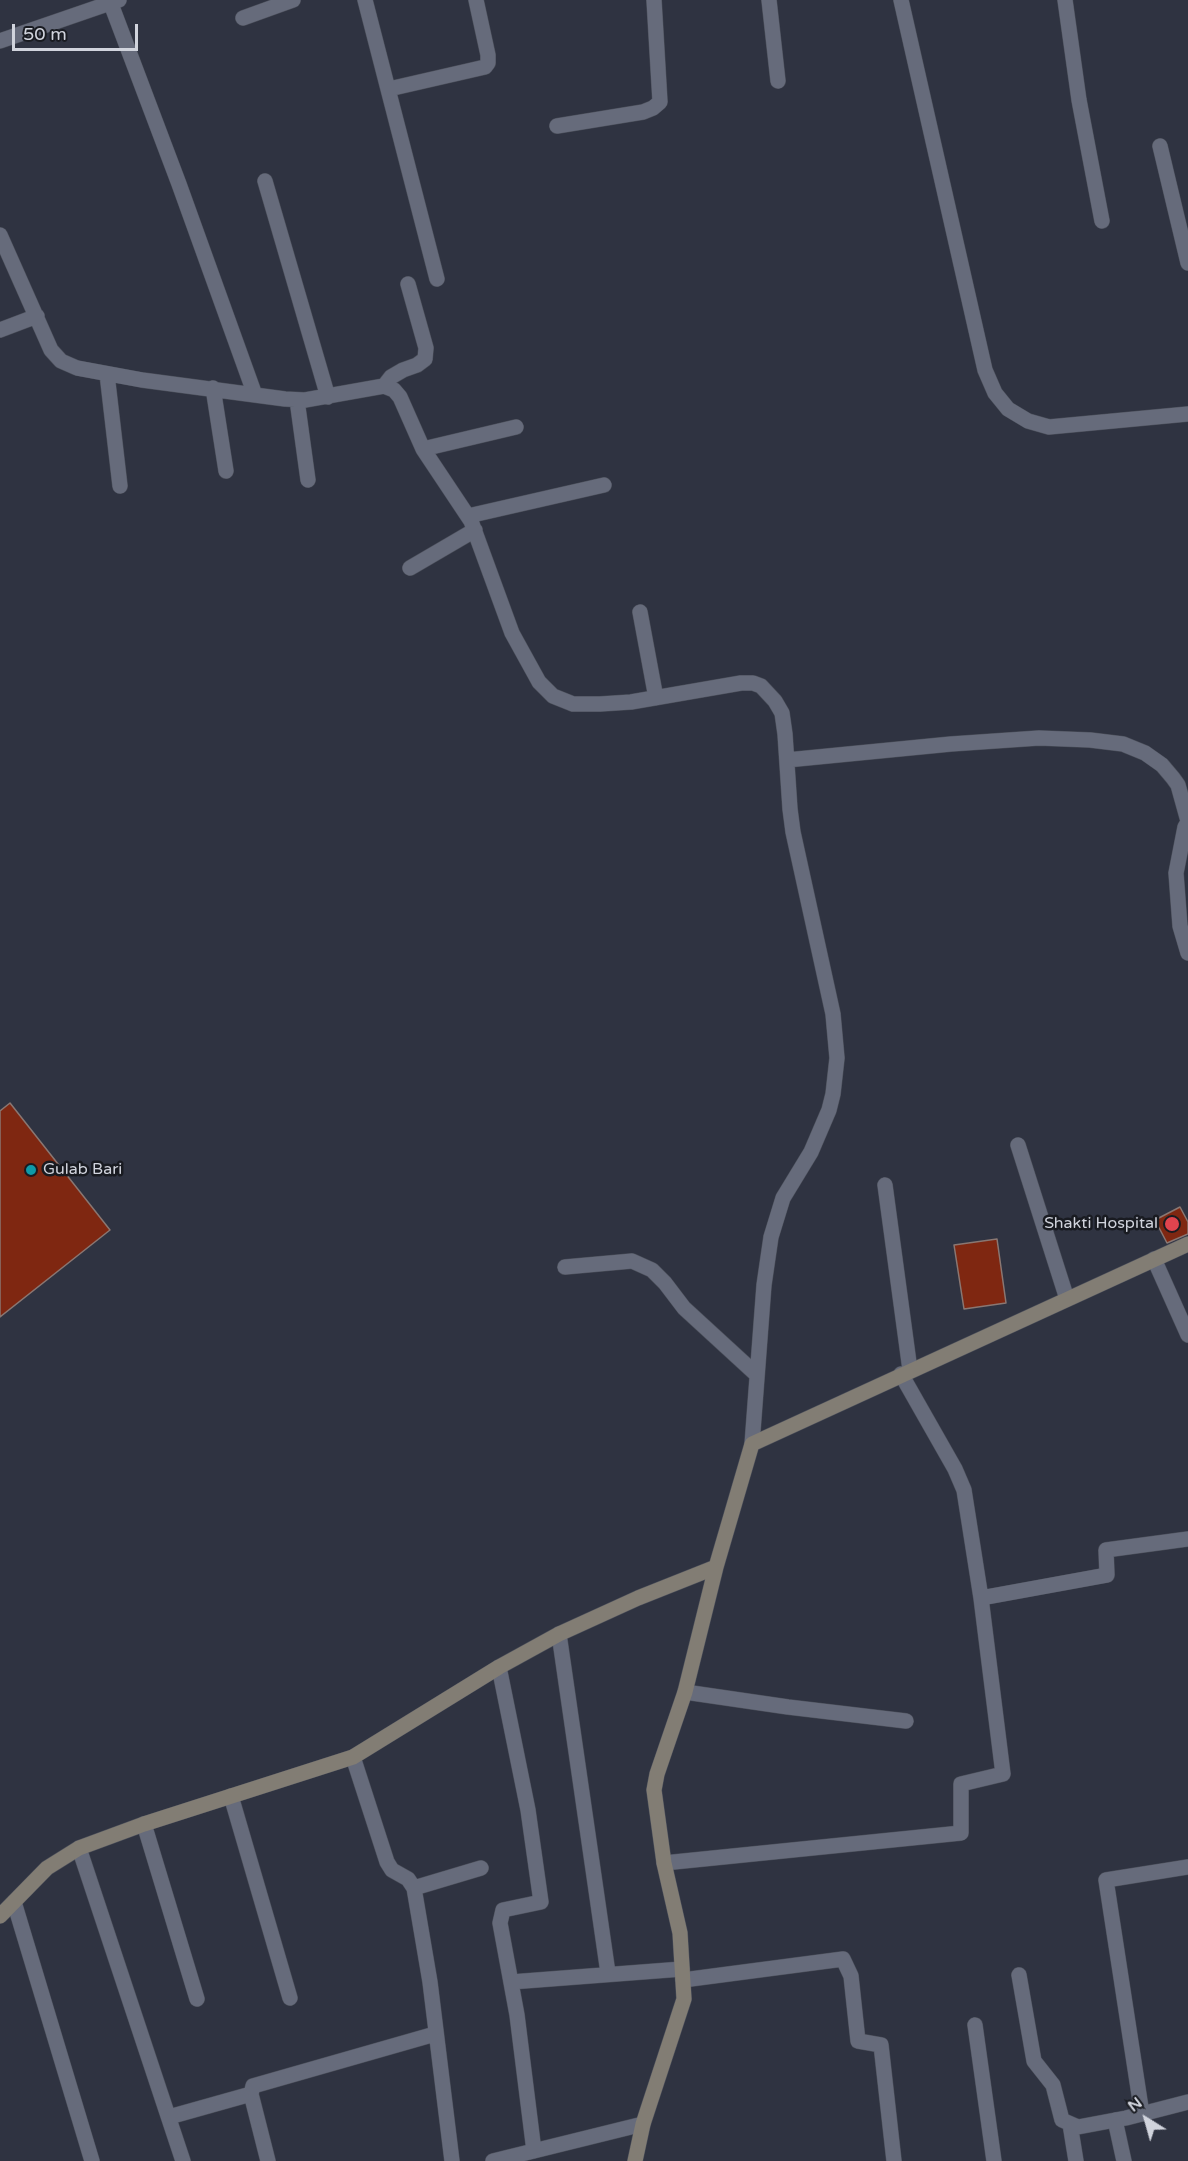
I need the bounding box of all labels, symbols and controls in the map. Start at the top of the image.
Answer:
scale bar [15,12,141,50]
text: 50 m [23,23,67,45]
place label: Gulab Bari [43,1160,122,1180]
marker: Gulab Bari [24,1163,38,1177]
place label: Shakti Hospital [1044,1214,1158,1234]
marker: Shakti Hospital [1163,1215,1181,1233]
north arrow [1116,2089,1176,2149]
text: N [1124,2093,1146,2116]

